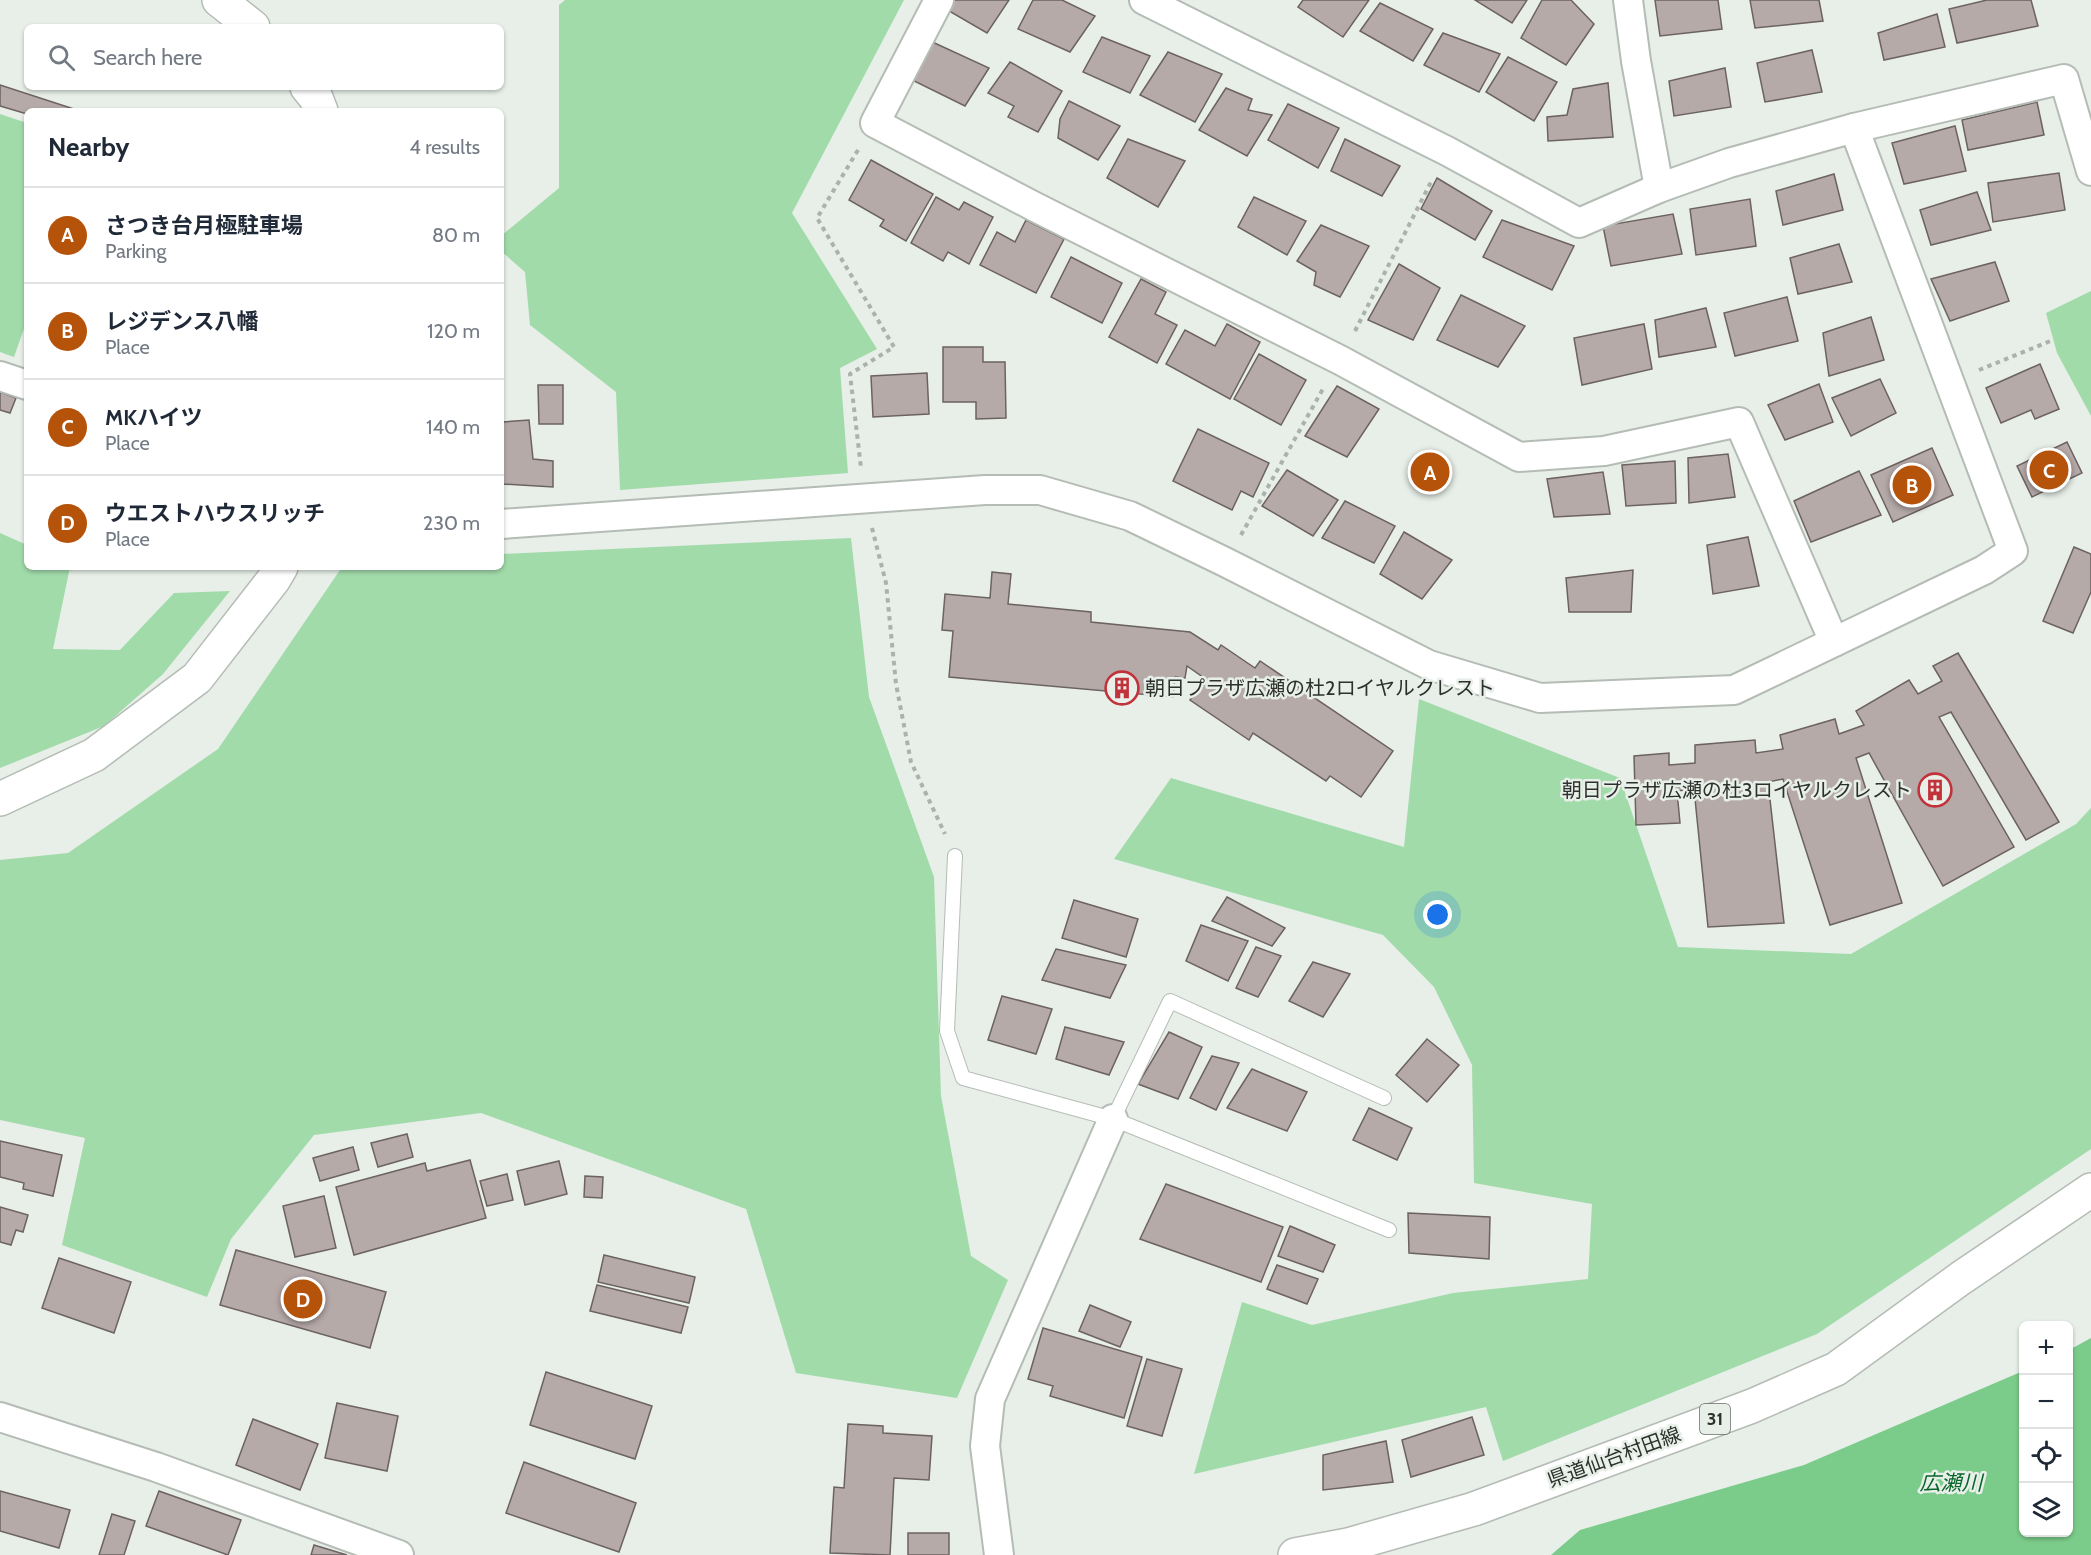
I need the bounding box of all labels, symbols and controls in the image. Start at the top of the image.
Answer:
search box [24,24,504,90]
icon: search [45,41,78,74]
text: Search here [93,44,202,71]
text: Nearby [48,131,129,163]
text: 4 results [409,135,480,159]
text: さつき台月極駐車場 [105,212,303,239]
text: A [61,223,74,247]
text: 80 m [432,223,480,247]
text: Parking [105,239,166,263]
text: レジデンス八幡 [105,308,259,335]
text: B [61,319,74,343]
text: 120 m [427,319,480,343]
text: Place [105,335,150,359]
text: MKハイツ [105,404,203,431]
text: C [61,415,74,439]
text: 140 m [426,415,480,439]
text: Place [105,431,150,455]
pin: C [2030,448,2068,492]
pin: A [1410,450,1450,494]
pin: B [1892,462,1932,508]
text: ウエストハウスリッチ [105,500,325,527]
text: D [60,511,75,535]
text: 230 m [423,511,480,535]
text: Place [105,527,150,551]
building icon: 朝日プラザ広瀬の杜2ロイヤルクレスト [1104,670,1140,706]
place label: 朝日プラザ広瀬の杜2ロイヤルクレスト [1145,676,1495,700]
building icon: 朝日プラザ広瀬の杜3ロイヤルクレスト [1917,772,1953,808]
place label: 朝日プラザ広瀬の杜3ロイヤルクレスト [1562,778,1912,802]
your location [1423,900,1452,929]
pin: D [284,1276,322,1322]
map controls [2019,1321,2073,1537]
button: + [2019,1321,2073,1375]
button: − [2019,1375,2073,1429]
road number: 31 [1700,1404,1730,1434]
street label: 県道仙台村田線 [1544,1422,1684,1492]
button: locate [2019,1429,2073,1483]
water label: 広瀬川 [1920,1470,1984,1495]
button: layers [2019,1483,2073,1537]

